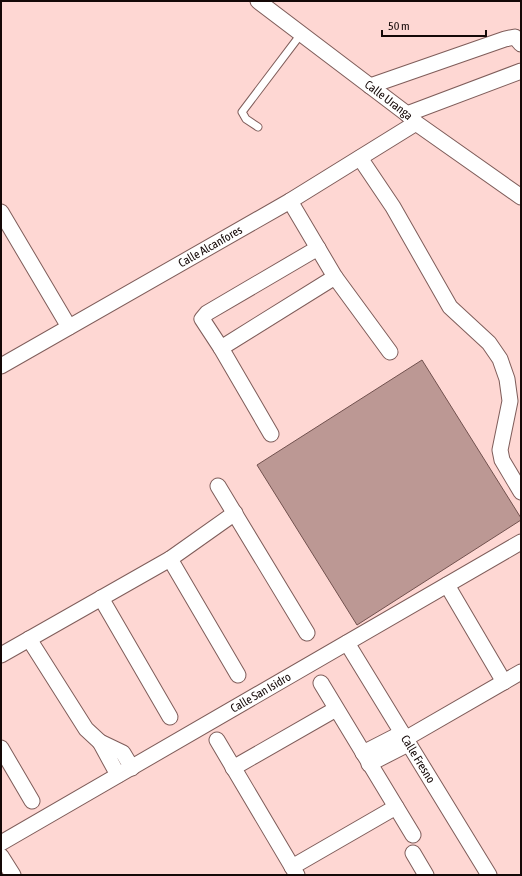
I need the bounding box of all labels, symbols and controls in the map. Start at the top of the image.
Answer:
scale bar [382,12,486,38]
text: 50 m [388,19,410,33]
street label: Calle Uranga [362,77,416,123]
street label: Calle Alcanfores [176,223,245,270]
street label: Calle San Isidro [228,670,294,716]
street label: Calle Fresno [398,732,438,786]

